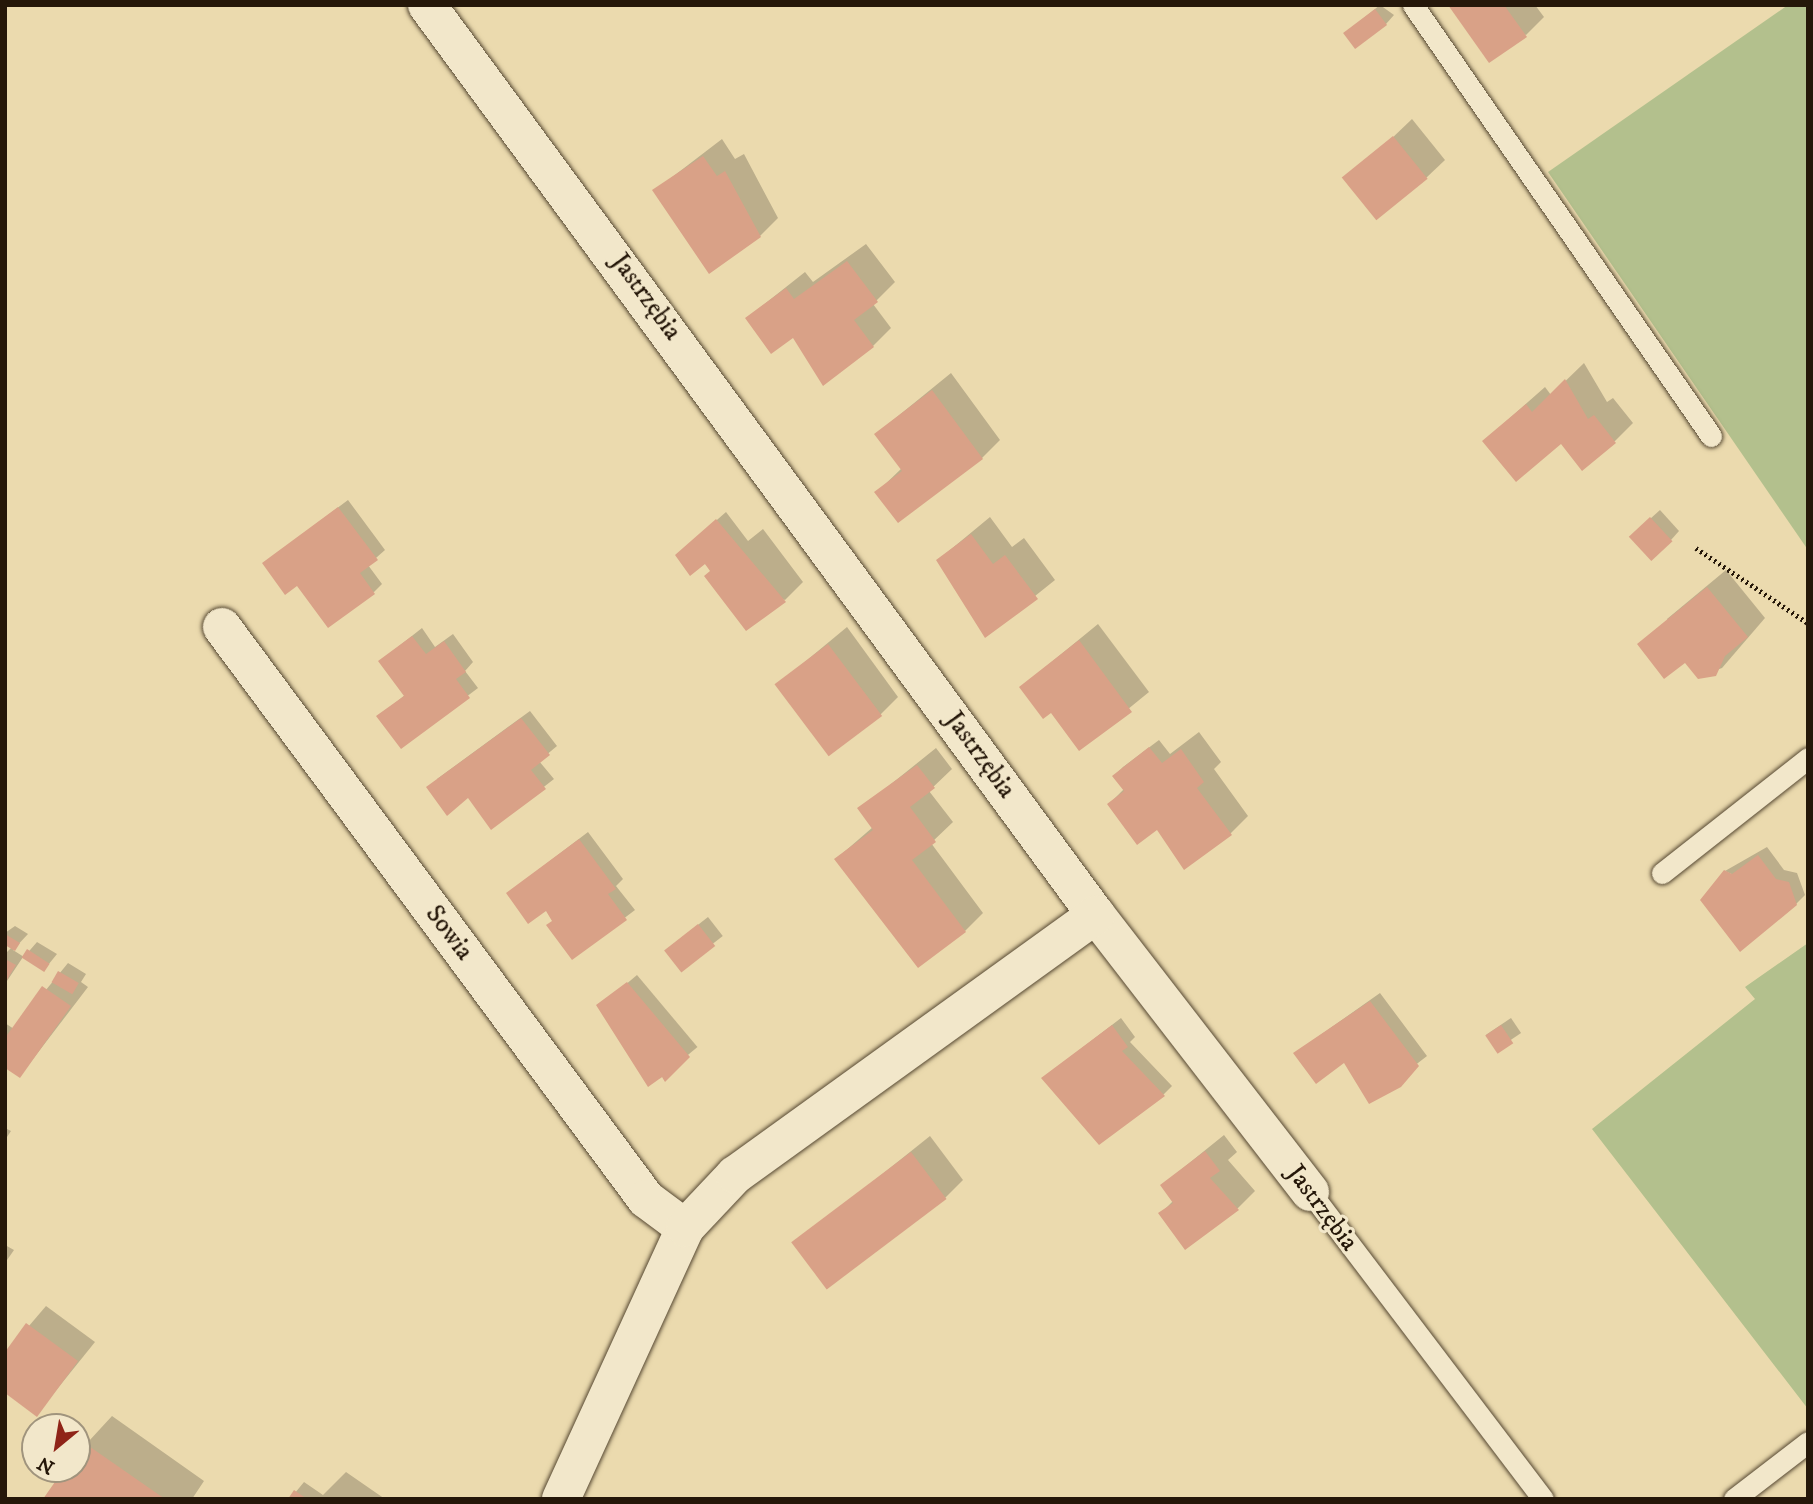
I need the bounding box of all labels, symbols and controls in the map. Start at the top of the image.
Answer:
street label: Jastrzębia [604,248,688,346]
street label: Jastrzębia [938,706,1022,804]
street label: Sowia [418,899,480,967]
street label: Jastrzębia [1280,1159,1364,1257]
north arrow [21,1413,91,1483]
text: N [34,1451,59,1479]

